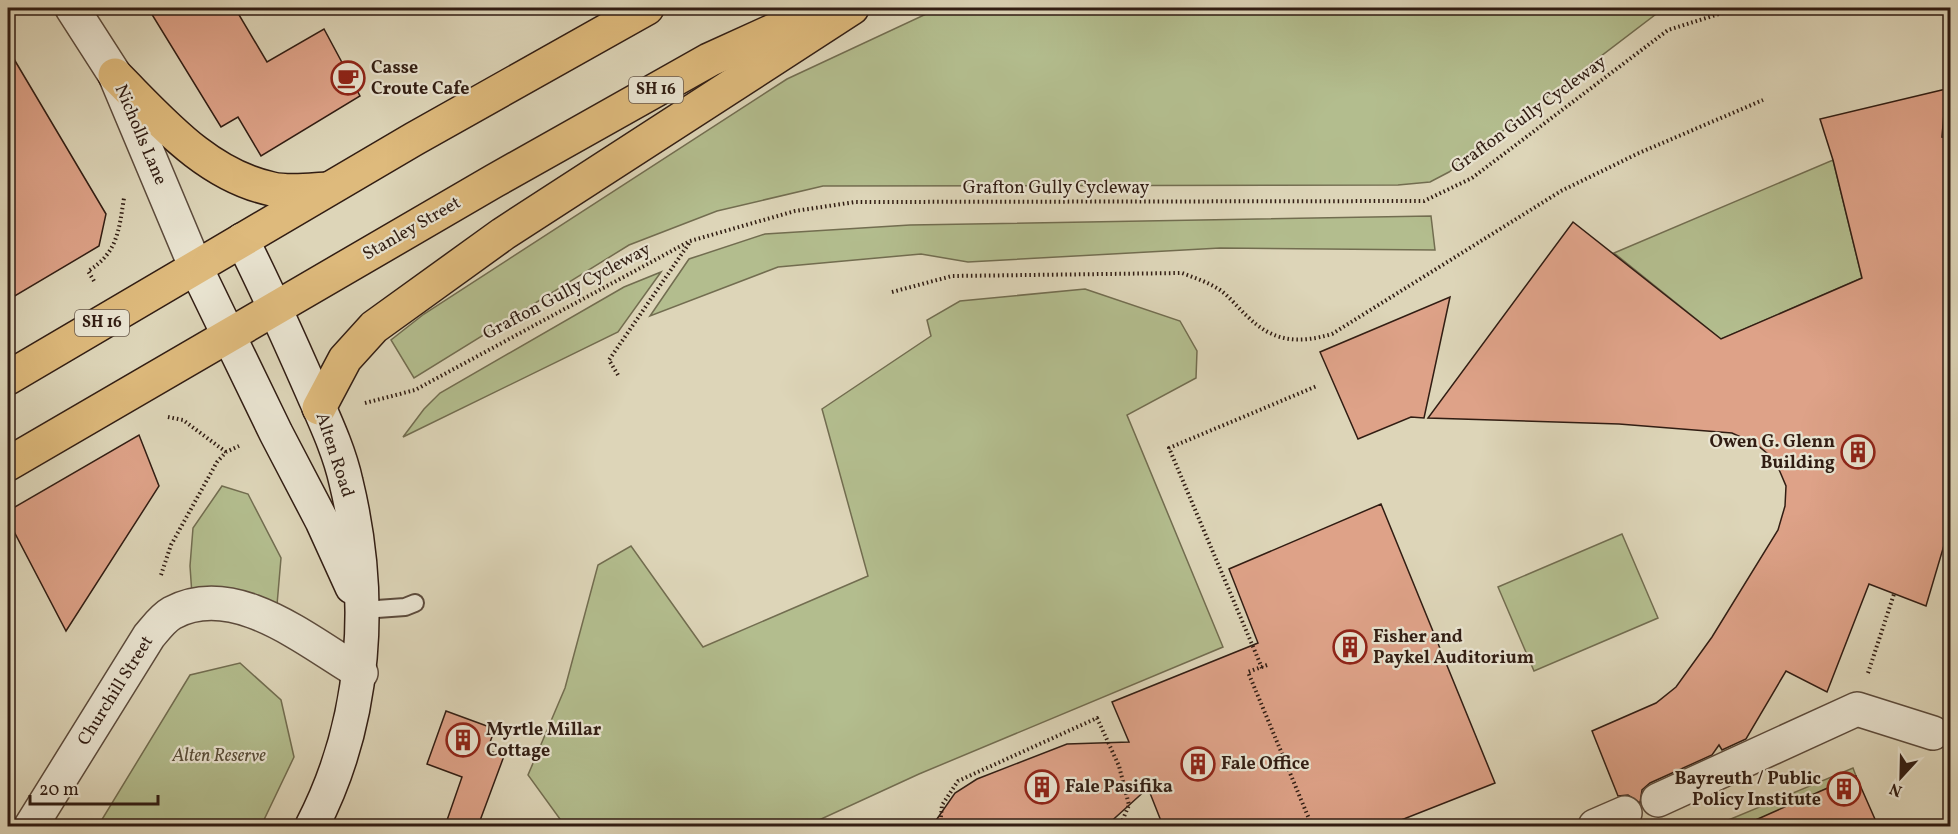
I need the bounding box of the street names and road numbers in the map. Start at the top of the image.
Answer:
street label: Grafton Gully Cycleway [1446,50,1612,180]
road number: SH 16 [629,77,683,103]
street label: Nicholls Lane [108,81,172,189]
street label: Grafton Gully Cycleway [963,176,1150,201]
street label: Stanley Street [358,191,466,267]
street label: Grafton Gully Cycleway [479,237,656,347]
road number: SH 16 [75,310,129,336]
street label: Alten Road [309,409,359,501]
street label: Churchill Street [72,631,160,751]

